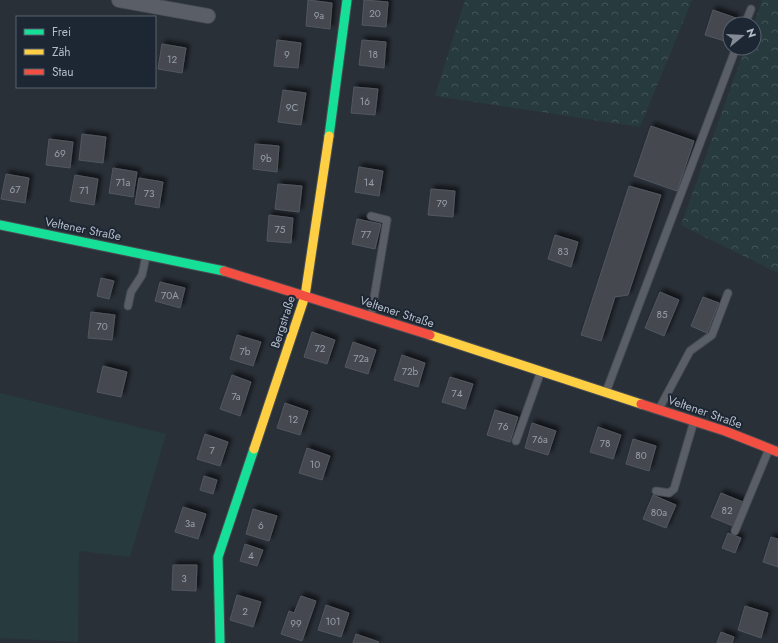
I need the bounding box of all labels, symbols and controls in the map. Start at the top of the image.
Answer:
house number: 20 [369,6,381,21]
house number: 9a [314,8,324,23]
legend [16,16,156,88]
north arrow [722,16,762,56]
text: Frei [52,23,71,41]
text: N [743,26,760,40]
text: Zäh [52,43,71,61]
house number: 9 [284,47,290,62]
house number: 18 [368,47,378,62]
house number: 12 [167,52,177,67]
text: Stau [52,63,74,81]
house number: 16 [360,94,370,109]
house number: 9C [286,100,298,115]
house number: 69 [54,146,66,161]
house number: 9b [260,151,272,166]
house number: 71a [116,175,130,190]
house number: 14 [364,175,374,190]
house number: 67 [9,182,21,197]
house number: 71 [79,183,89,198]
house number: 73 [144,186,155,201]
house number: 79 [436,196,448,211]
street label: Veltener Straße [43,213,123,245]
house number: 75 [275,222,286,237]
house number: 77 [361,227,372,242]
house number: 83 [558,244,569,259]
house number: 70A [161,288,179,303]
street label: Veltener Straße [357,291,437,333]
street label: Bergstraße [266,293,300,351]
house number: 85 [656,307,668,322]
house number: 70 [96,319,108,334]
house number: 72 [315,341,326,356]
house number: 7b [240,344,251,359]
house number: 72a [353,351,369,366]
house number: 72b [402,364,419,379]
house number: 74 [451,386,463,401]
house number: 7a [231,389,241,404]
street label: Veltener Straße [665,391,745,433]
house number: 12 [288,412,298,427]
house number: 76 [497,419,509,434]
house number: 76a [532,432,548,447]
house number: 78 [600,436,610,451]
house number: 7 [209,443,215,458]
house number: 80 [635,448,647,463]
house number: 10 [310,457,320,472]
house number: 82 [721,503,733,518]
house number: 80a [651,505,667,520]
house number: 3a [185,516,195,531]
house number: 6 [258,518,264,533]
house number: 4 [248,548,254,563]
house number: 3 [181,571,187,586]
house number: 2 [242,604,248,619]
house number: 101 [326,614,341,629]
house number: 99 [290,616,302,631]

